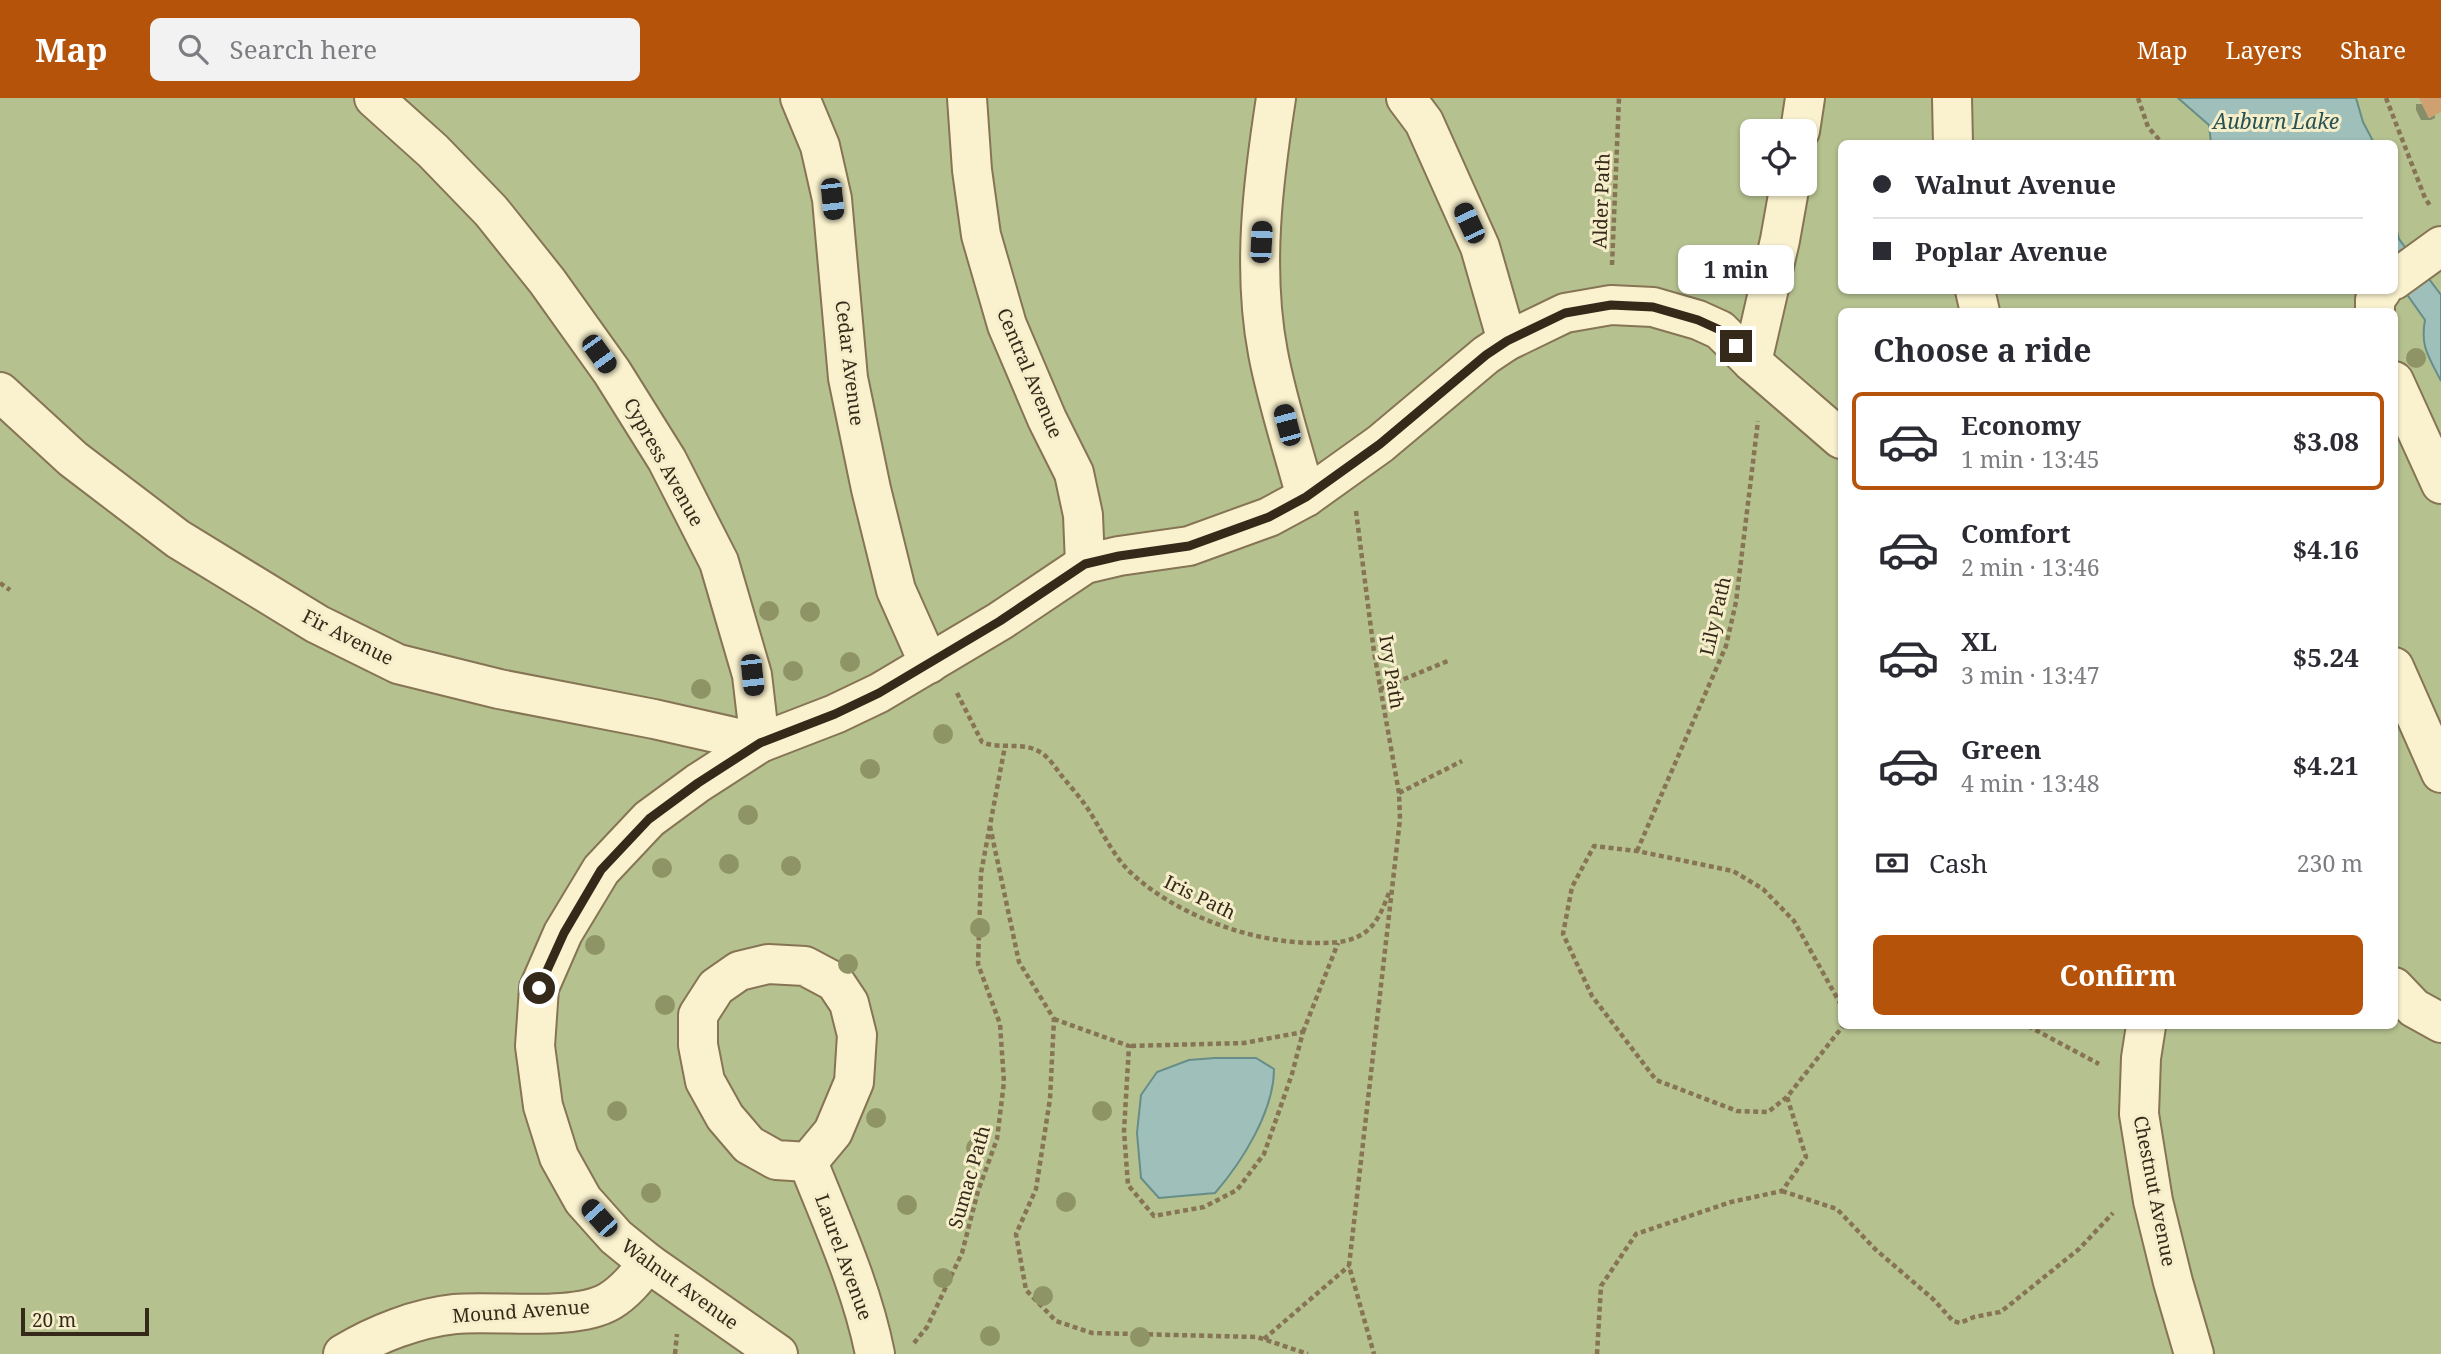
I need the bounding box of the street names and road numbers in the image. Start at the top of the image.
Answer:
street label: Alder Path [1586,153,1616,249]
street label: Cedar Avenue [829,299,871,427]
street label: Central Avenue [991,304,1069,442]
street label: Cypress Avenue [618,393,710,531]
street label: Lily Path [1693,574,1737,658]
street label: Fir Avenue [298,603,398,671]
street label: Ivy Path [1373,633,1411,711]
street label: Iris Path [1160,869,1240,925]
street label: Chestnut Avenue [2128,1113,2182,1269]
street label: Sumac Path [942,1122,996,1232]
street label: Laurel Avenue [809,1190,879,1324]
street label: Walnut Avenue [616,1233,744,1335]
street label: Mound Avenue [451,1293,591,1329]

